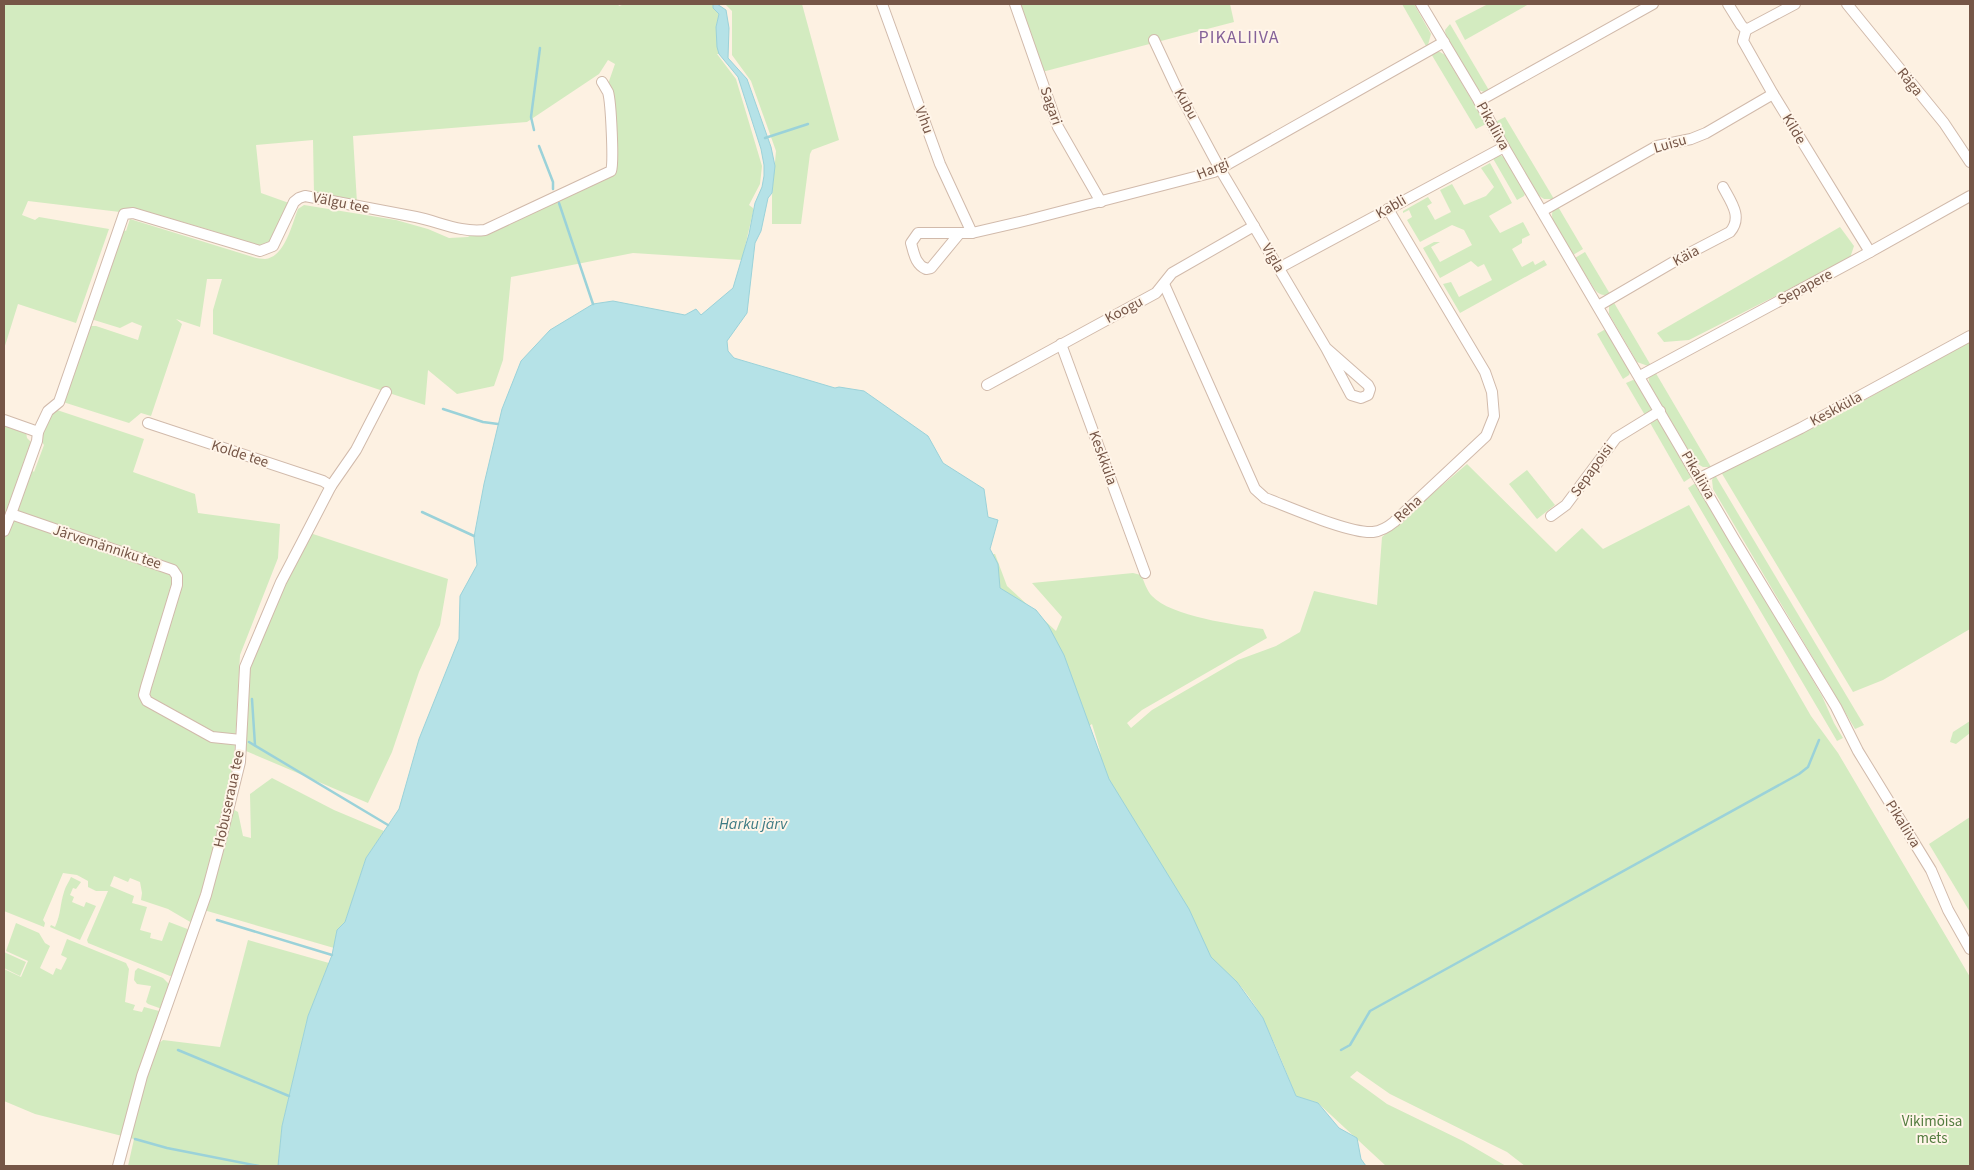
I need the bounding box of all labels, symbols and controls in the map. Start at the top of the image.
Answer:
district label: PIKALIIVA [1199,25,1279,50]
street label: Räga [1892,63,1928,101]
street label: Sagari [1035,84,1067,128]
street label: Kubu [1169,84,1203,124]
street label: Pikaliiva [1471,98,1515,154]
street label: Vihu [909,103,939,137]
street label: Kilde [1777,110,1811,148]
street label: Luisu [1651,129,1689,159]
street label: Hargi [1193,153,1233,185]
street label: Välgu tee [311,187,371,219]
street label: Kabli [1372,190,1410,224]
street label: Vigla [1256,240,1290,276]
street label: Käia [1669,240,1703,272]
street label: Sepapere [1774,264,1836,310]
street label: Koogu [1101,291,1147,329]
street label: Keskküla [1806,386,1866,432]
street label: Keskküla [1083,428,1123,488]
street label: Kolde tee [209,435,271,473]
street label: Sepapoisi [1566,439,1618,501]
street label: Pikaliiva [1676,447,1720,503]
street label: Reha [1389,491,1427,527]
street label: Järvemänniku tee [50,520,164,574]
street label: Hobuseraua tee [208,748,250,850]
street label: Pikaliiva [1880,796,1926,852]
water label: Harku järv [719,813,788,835]
park label: Vikimõisa mets [1902,1111,1962,1149]

